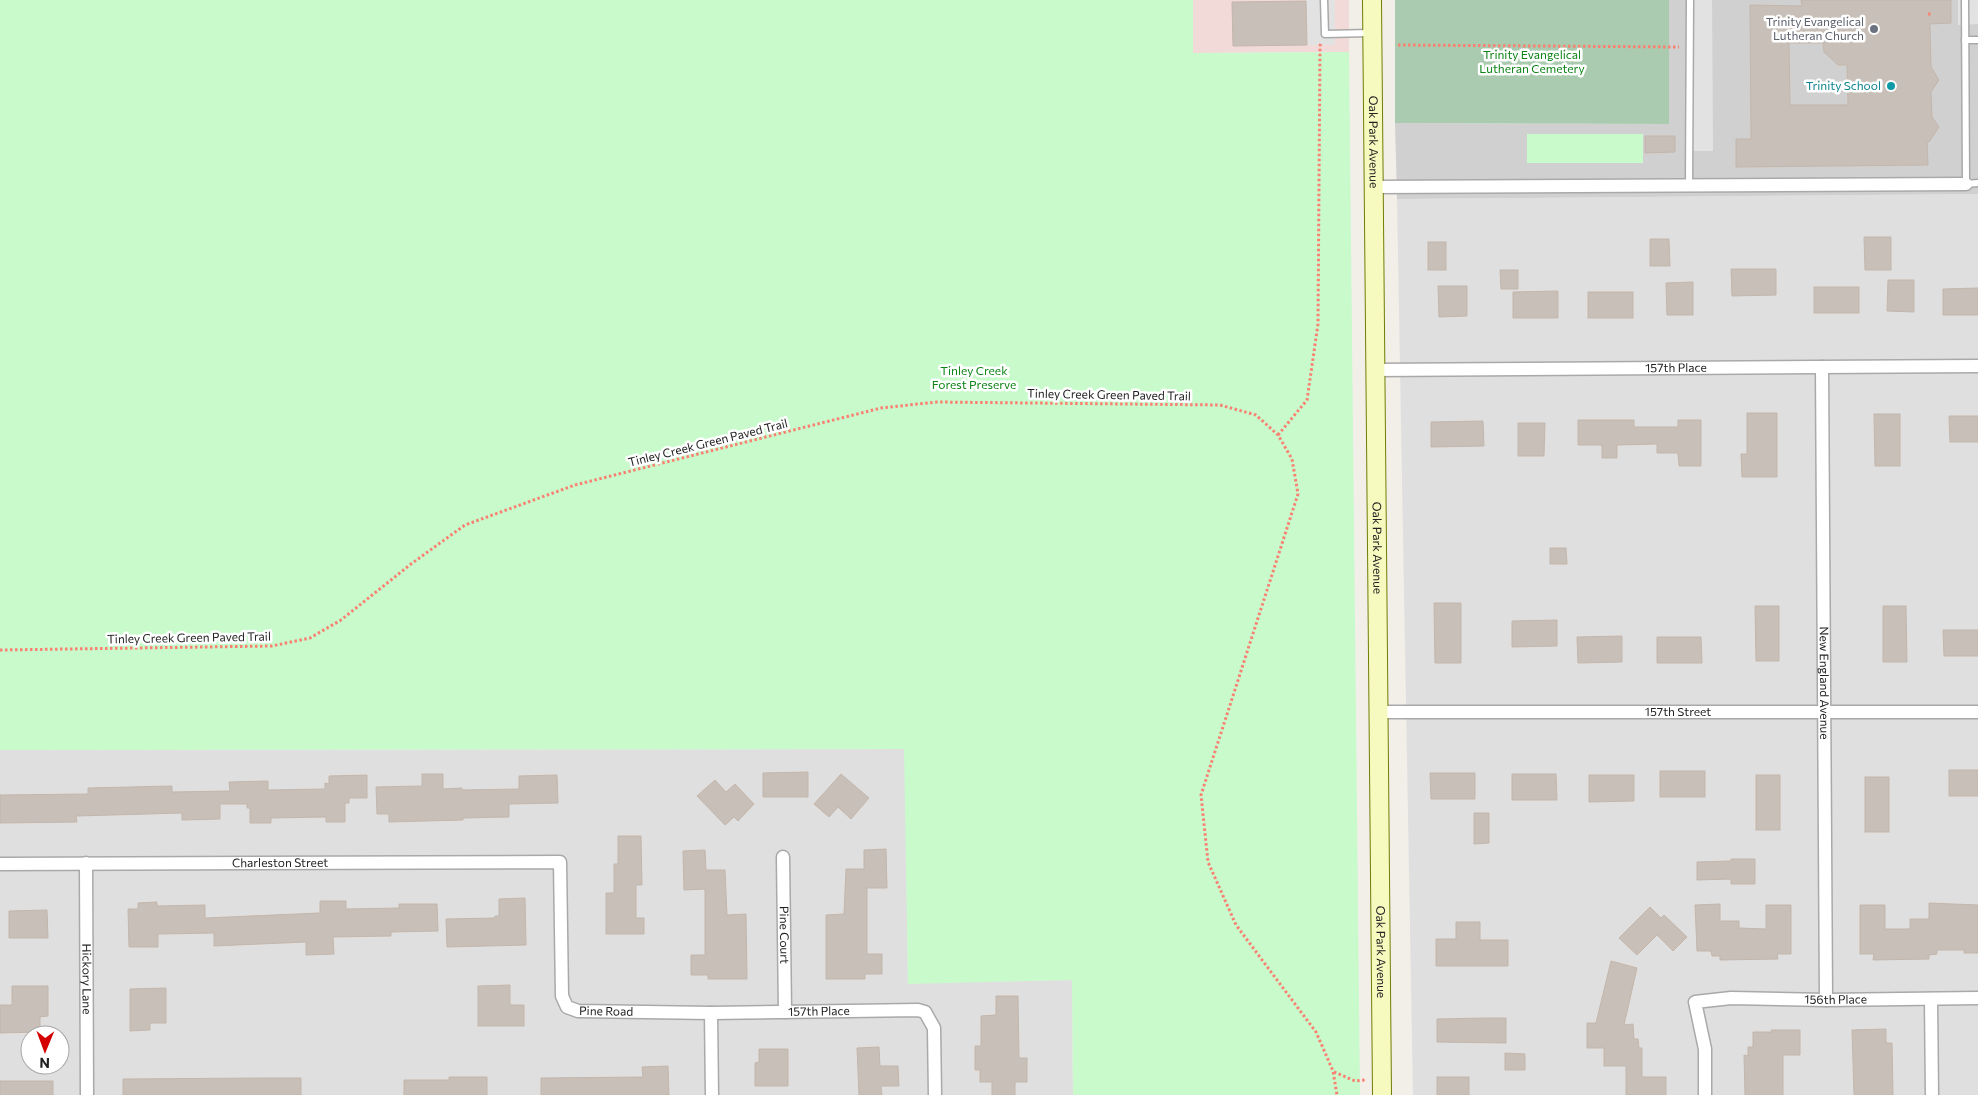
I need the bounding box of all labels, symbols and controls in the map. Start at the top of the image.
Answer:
place label: Trinity Evangelical Lutheran Church [1766,14,1864,42]
marker: Trinity Evangelical Lutheran Church [1868,23,1880,35]
park label: Trinity Evangelical Lutheran Cemetery [1479,47,1585,75]
place label: Trinity School [1806,78,1881,92]
marker: Trinity School [1885,80,1897,92]
street label: Oak Park Avenue [1367,96,1382,188]
street label: 157th Place [1645,360,1707,374]
park label: Tinley Creek Forest Preserve [932,363,1016,391]
street label: Tinley Creek Green Paved Trail [1027,386,1191,402]
street label: Tinley Creek Green Paved Trail [627,415,789,469]
street label: Oak Park Avenue [1371,502,1385,594]
street label: New England Avenue [1818,626,1832,740]
street label: Tinley Creek Green Paved Trail [107,629,271,645]
street label: 157th Street [1645,704,1711,718]
street label: Charleston Street [232,855,328,869]
street label: Pine Court [778,906,792,964]
street label: Oak Park Avenue [1374,906,1389,998]
street label: Hickory Lane [80,943,95,1015]
street label: 156th Place [1804,991,1867,1006]
street label: Pine Road [579,1003,633,1018]
street label: 157th Place [788,1003,850,1018]
north arrow [20,1025,70,1075]
text: N [39,1055,50,1072]

